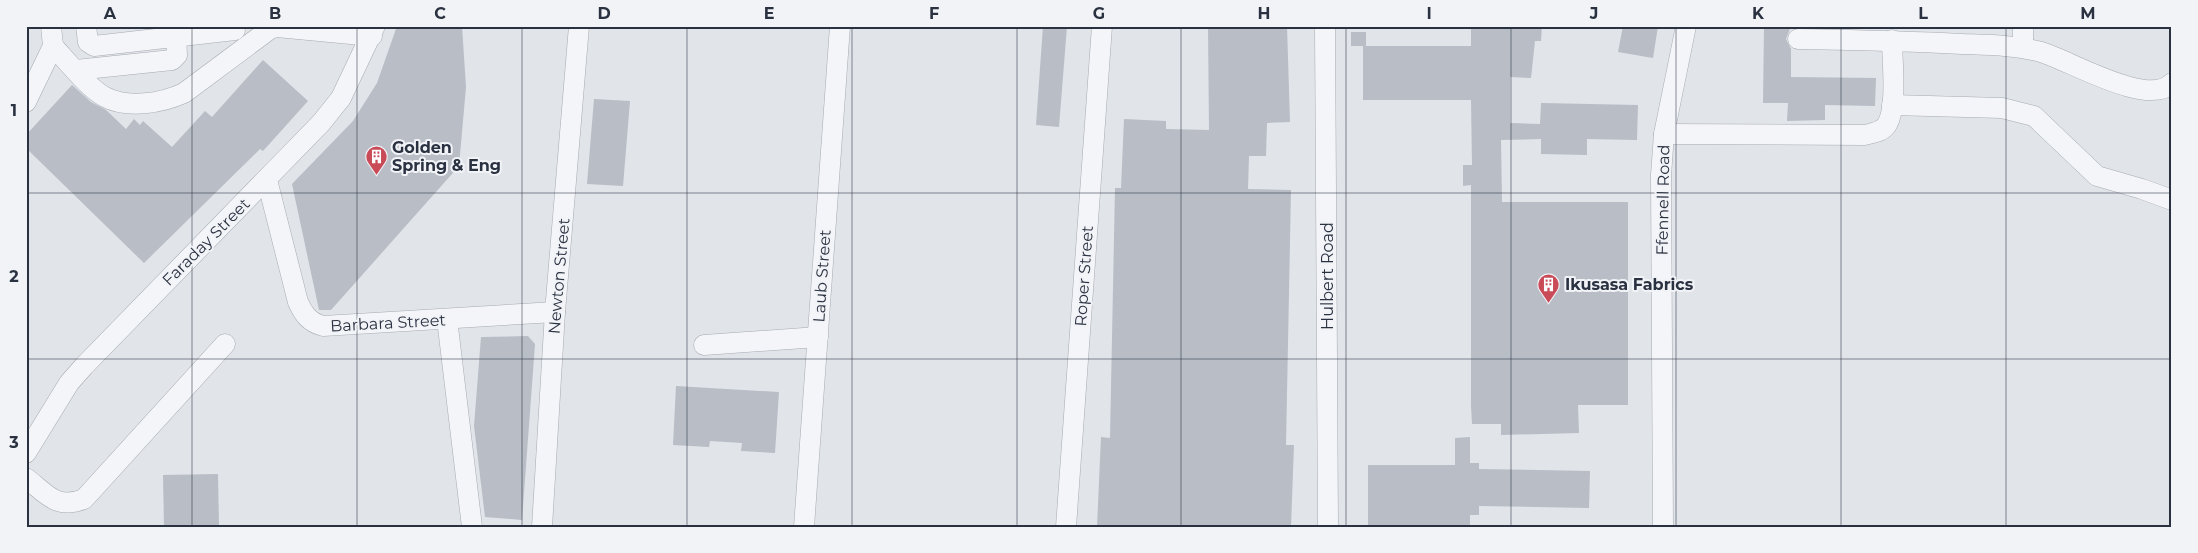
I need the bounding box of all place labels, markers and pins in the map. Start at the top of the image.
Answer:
place label: Golden Spring & Eng [392,138,501,175]
building icon: Golden Spring & Eng [364,144,388,175]
building icon: Ikusasa Fabrics [1537,272,1561,303]
place label: Ikusasa Fabrics [1565,275,1694,294]

